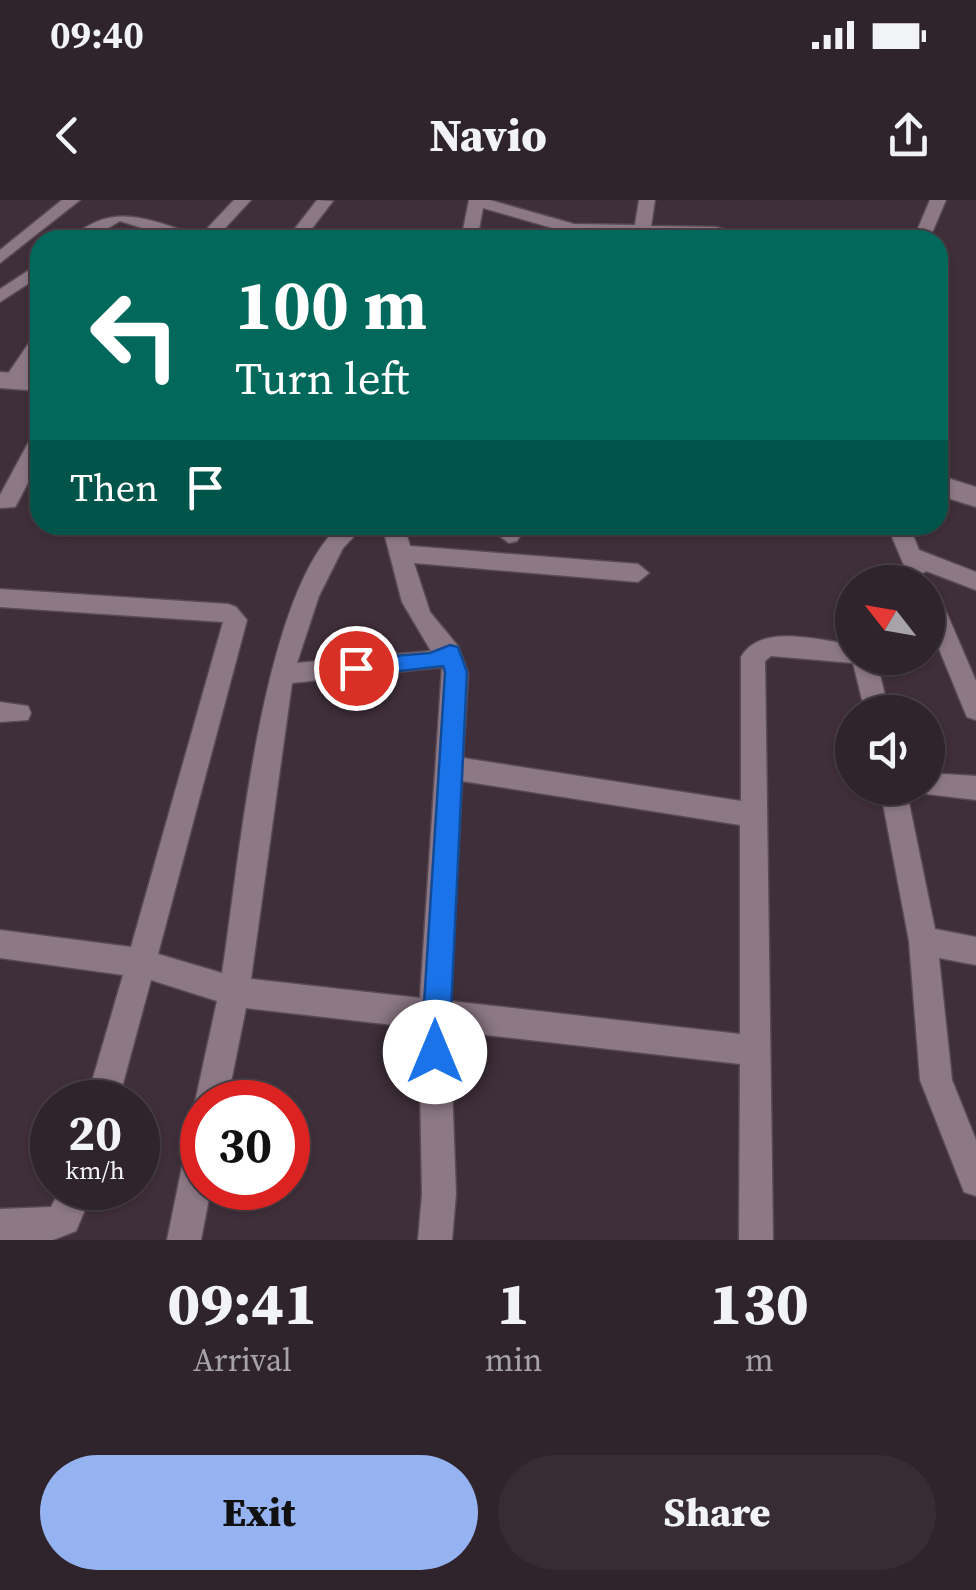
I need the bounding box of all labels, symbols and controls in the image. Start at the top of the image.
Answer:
text: 09:40 [50,9,144,61]
text: Navio [429,104,547,166]
icon: back [40,108,95,163]
icon: share [881,108,936,163]
text: 100 m [235,256,427,352]
icon: left [70,270,200,400]
text: Turn left [235,347,409,409]
icon: arrive [178,460,233,515]
text: Then [70,462,158,514]
north arrow [835,565,945,675]
map controls [835,565,945,805]
pin [314,626,399,711]
icon: arrive [329,641,384,696]
button: sound [835,695,945,805]
position arrow [383,1000,487,1104]
speed limit sign: 30 [180,1080,310,1210]
text: 20 [68,1098,122,1167]
text: km/h [65,1153,125,1187]
text: 09:41 [167,1262,317,1344]
text: 1 [497,1262,530,1344]
text: 130 [710,1262,809,1344]
text: Arrival [193,1338,292,1382]
text: min [485,1338,542,1382]
text: m [745,1338,774,1382]
button: Exit [40,1455,478,1570]
button: Share [498,1455,936,1570]

